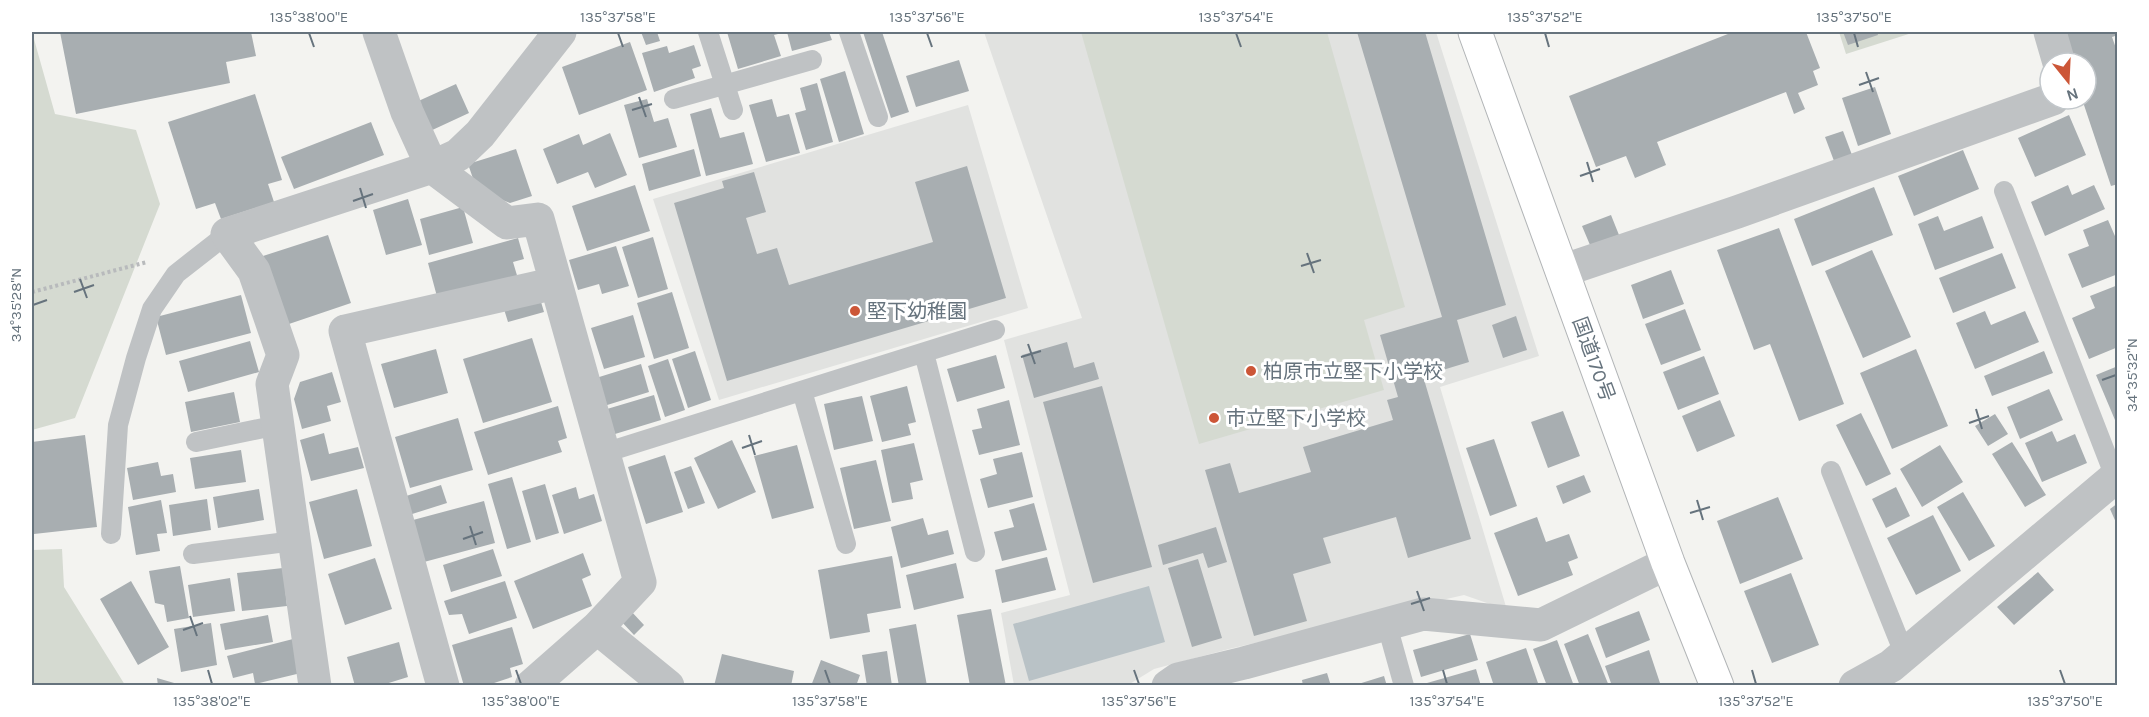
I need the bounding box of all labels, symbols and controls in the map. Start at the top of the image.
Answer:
text: 135°38'00"E [270,8,348,26]
text: 135°37'58"E [580,8,656,26]
text: 135°37'56"E [889,8,965,26]
text: 135°37'54"E [1198,8,1274,26]
text: 135°37'52"E [1507,8,1583,26]
text: 135°37'50"E [1816,8,1892,26]
north arrow [2038,51,2098,111]
text: N [2064,84,2081,106]
text: 34°35'28"N [7,268,25,342]
place label: 堅下幼稚園 [867,300,967,323]
marker: 堅下幼稚園 [848,304,862,318]
street label: 国道170号 [1568,314,1619,404]
text: 34°35'32"N [2123,338,2141,412]
place label: 柏原市立堅下小学校 [1263,360,1443,383]
marker: 柏原市立堅下小学校 [1244,364,1258,378]
place label: 市立堅下小学校 [1226,407,1366,430]
marker: 市立堅下小学校 [1207,411,1221,425]
text: 135°38'02"E [173,692,251,710]
text: 135°38'00"E [482,692,560,710]
text: 135°37'58"E [792,692,868,710]
text: 135°37'56"E [1101,692,1177,710]
text: 135°37'54"E [1409,692,1485,710]
text: 135°37'52"E [1718,692,1794,710]
text: 135°37'50"E [2027,692,2103,710]

